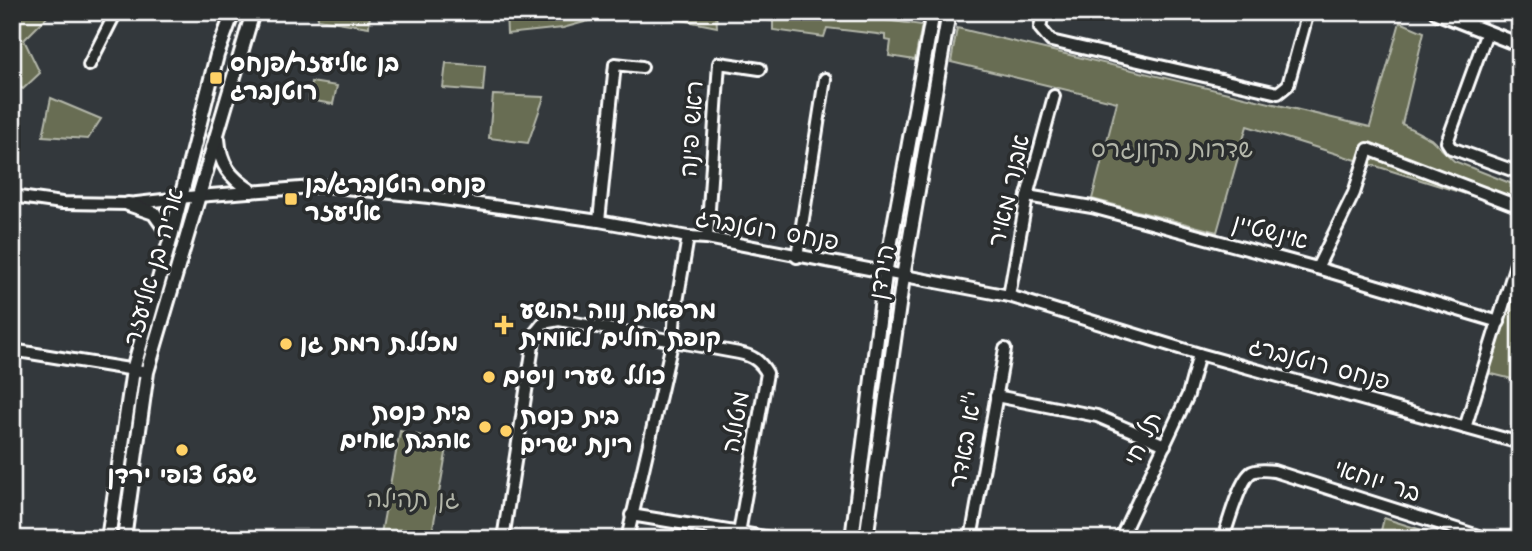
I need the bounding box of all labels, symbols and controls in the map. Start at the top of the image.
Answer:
place label: בן אליעזר/פנחס רוטנברג [230,45,399,112]
marker: בן אליעזר/פנחס רוטנברג [208,70,224,86]
street label: ראש פינה [670,79,716,179]
street label: אבנר מאיר [978,131,1042,251]
park label: שדרות הקונגרס [1091,131,1253,170]
place label: פנחס רוטנברג/בן אליעזר [305,166,486,233]
street label: אריה בן אליעזר [114,183,196,351]
marker: פנחס רוטנברג/בן אליעזר [283,191,299,207]
street label: פנחס רוטנברג [692,199,842,263]
street label: אינשטיין [1228,204,1312,262]
street label: הירדן [859,242,907,302]
place label: מרפאת נווה יהושע קופת חולים לאומית [518,292,721,359]
marker: מרפאת נווה יהושע קופת חולים לאומית [494,315,514,335]
place label: מכללת רמת גן [300,325,458,364]
street label: פנחס רוטנברג [1244,327,1394,403]
marker: מכללת רמת גן [278,336,294,352]
place label: כולל שערי ניסים [503,358,666,397]
marker: כולל שערי ניסים [481,369,497,385]
street label: מטולה [712,388,762,456]
street label: י"א באדר [939,388,995,492]
place label: בית כנסת אהבת אחים [340,394,471,461]
place label: בית כנסת רינת ישרים [520,398,633,465]
street label: תל חי [1114,405,1174,473]
marker: בית כנסת אהבת אחים [477,419,493,435]
marker: בית כנסת רינת ישרים [498,423,514,439]
marker: שבט צופי ירדן [174,442,190,458]
street label: בר יוחאי [1329,450,1425,514]
place label: שבט צופי ירדן [107,457,257,496]
park label: גן תהילה [367,481,460,520]

